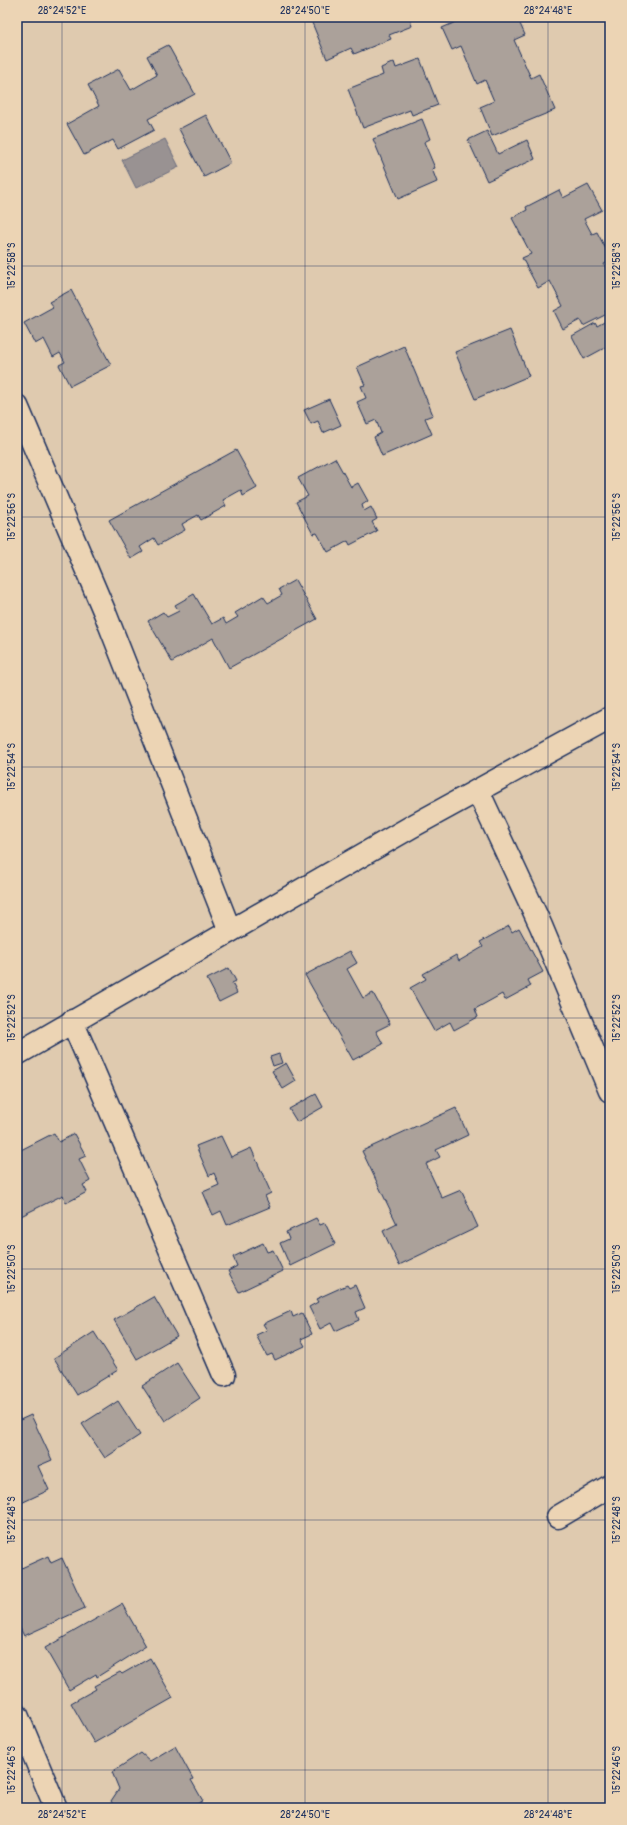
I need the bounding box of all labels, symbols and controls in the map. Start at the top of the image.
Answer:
text: 28°24'52"E [38,5,86,17]
text: 28°24'50"E [280,5,330,17]
text: 28°24'48"E [524,5,572,17]
text: 15°22'58"S [6,242,18,290]
text: 15°22'58"S [611,242,623,290]
text: 15°22'56"S [6,493,18,541]
text: 15°22'56"S [611,493,623,541]
text: 15°22'54"S [6,743,18,791]
text: 15°22'54"S [611,743,623,791]
text: 15°22'52"S [6,994,18,1042]
text: 15°22'52"S [611,994,623,1042]
text: 15°22'50"S [6,1244,18,1294]
text: 15°22'50"S [611,1244,623,1294]
text: 15°22'48"S [6,1496,18,1544]
text: 15°22'48"S [611,1496,623,1544]
text: 15°22'46"S [6,1746,18,1794]
text: 15°22'46"S [611,1746,623,1794]
text: 28°24'52"E [38,1809,86,1821]
text: 28°24'50"E [280,1809,330,1821]
text: 28°24'48"E [524,1809,572,1821]

